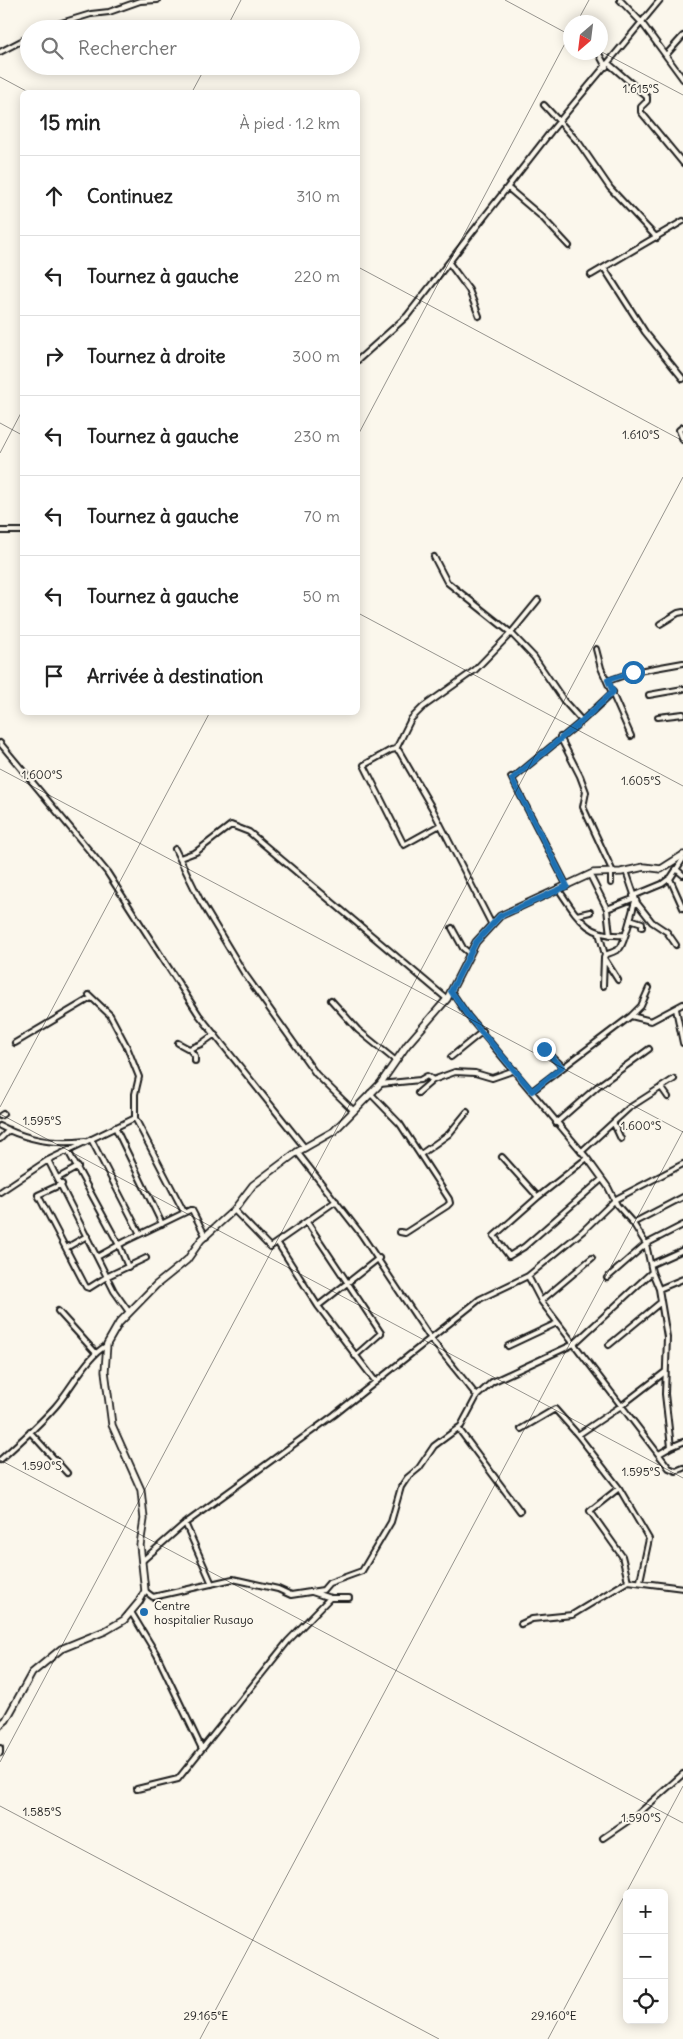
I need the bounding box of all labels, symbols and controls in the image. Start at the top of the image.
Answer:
north arrow [563,15,608,60]
search box [20,20,360,75]
icon: search [38,34,66,62]
text: Rechercher [78,36,177,60]
text: 1.615°S [623,81,660,96]
text: 15 min [40,109,101,136]
text: À pied · 1.2 km [240,113,340,133]
icon: ahead [40,182,68,210]
text: Continuez [87,184,173,208]
text: 310 m [296,186,340,206]
icon: left [40,262,68,290]
text: Tournez à gauche [87,264,239,288]
text: 220 m [294,266,340,286]
icon: right [40,342,68,370]
text: Tournez à droite [87,344,226,368]
text: 300 m [292,346,340,366]
icon: left [40,422,68,450]
text: Tournez à gauche [87,424,239,448]
text: 230 m [294,426,340,446]
text: 1.610°S [622,427,660,442]
icon: left [40,502,68,530]
text: Tournez à gauche [87,504,239,528]
text: 70 m [304,506,340,526]
icon: left [40,582,68,610]
text: Tournez à gauche [87,584,239,608]
text: 50 m [302,586,340,606]
route start [622,661,645,684]
icon: arrive [40,662,68,690]
text: Arrivée à destination [87,664,263,688]
text: 1.600°S [22,767,63,782]
text: 1.605°S [621,773,661,788]
route end [533,1038,556,1061]
text: 1.595°S [23,1113,62,1128]
text: 1.600°S [621,1118,662,1133]
text: 1.590°S [22,1458,62,1473]
text: 1.595°S [622,1464,661,1479]
place label: Centre hospitalier Rusayo [154,1598,254,1627]
marker: Centre hospitalier Rusayo [138,1606,150,1618]
text: 1.585°S [23,1804,62,1819]
text: 1.590°S [621,1810,661,1825]
map controls [623,1889,668,2024]
button: + [623,1889,668,1934]
button: − [623,1934,668,1979]
button: locate [623,1979,668,2024]
text: 29.165°E [184,2008,228,2023]
text: 29.160°E [531,2008,577,2023]

